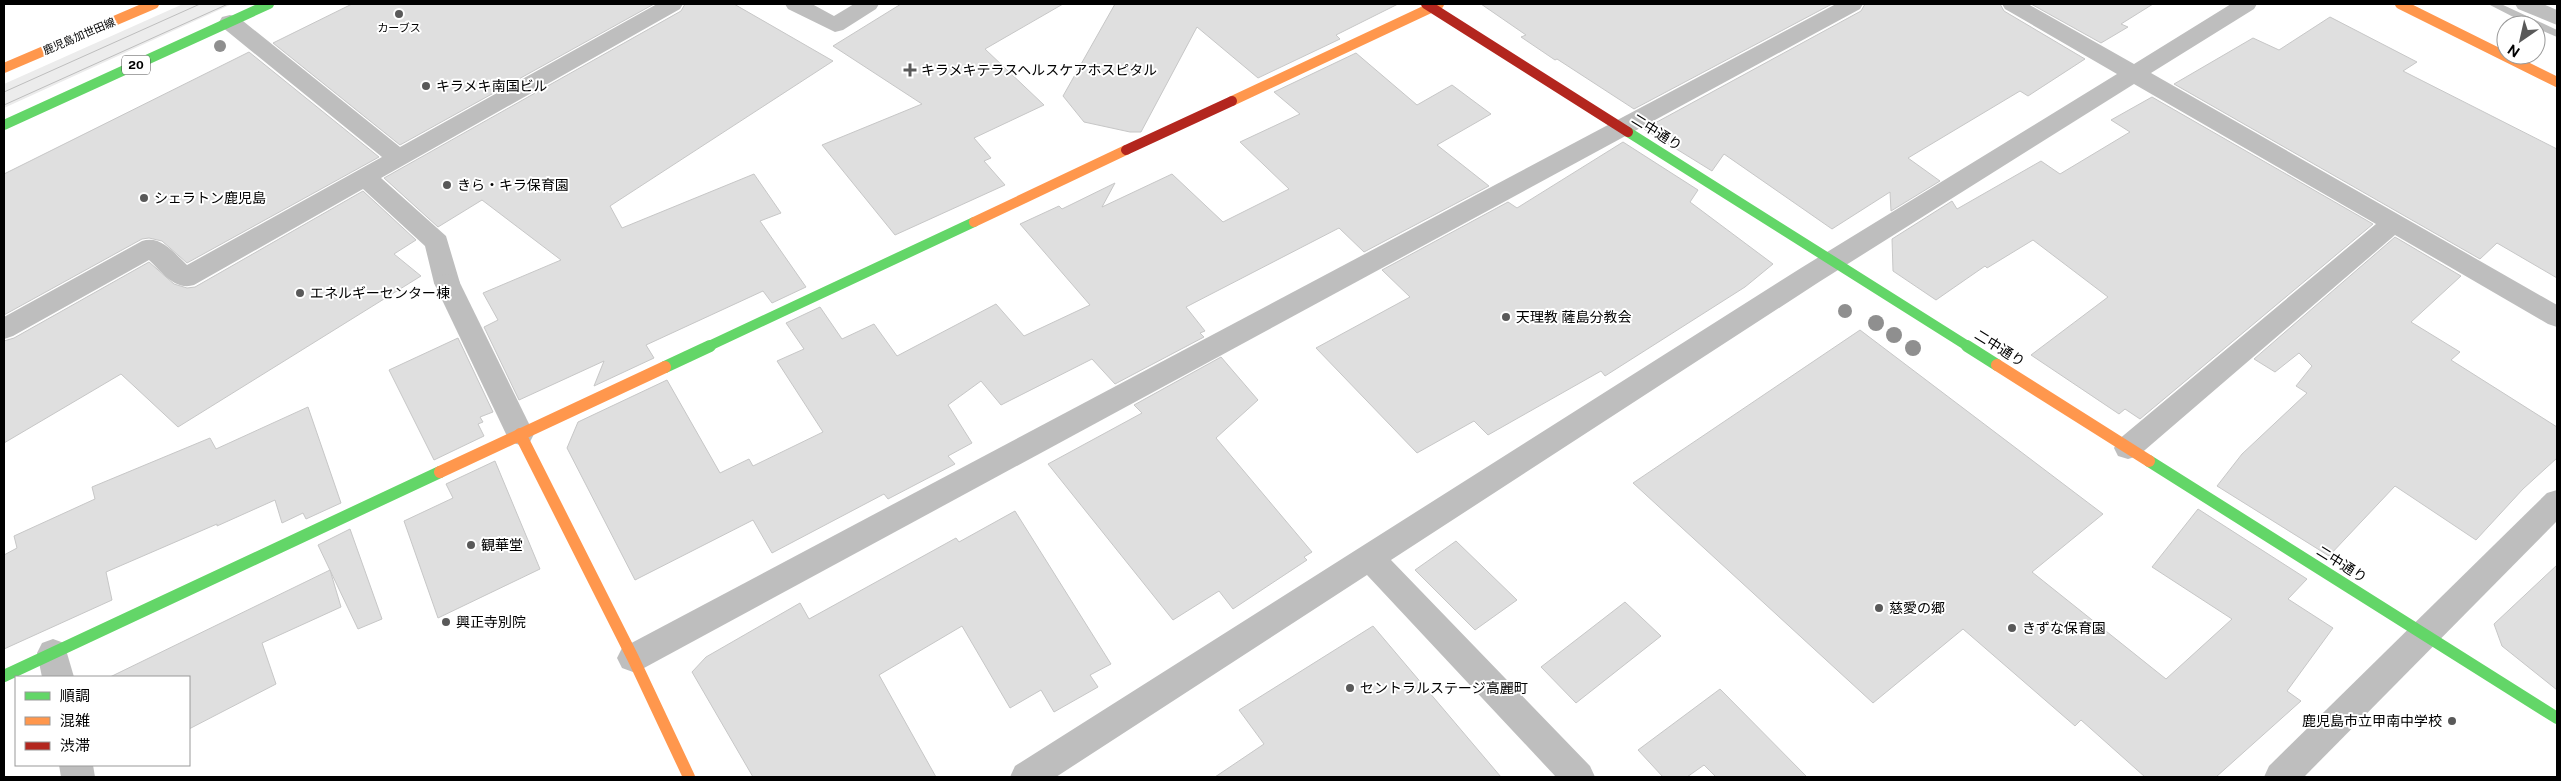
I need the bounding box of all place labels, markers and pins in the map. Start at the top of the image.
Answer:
marker: カーブス [393,8,405,20]
place label: カーブス [377,22,421,34]
place label: キラメキテラスヘルスケアホスピタル [921,62,1157,78]
marker: キラメキテラスヘルスケアホスピタル [903,63,917,77]
place label: キラメキ南国ビル [436,78,548,94]
marker: キラメキ南国ビル [420,80,432,92]
place label: きら・キラ保育園 [457,177,569,193]
marker: きら・キラ保育園 [441,179,453,191]
place label: シェラトン鹿児島 [154,190,266,206]
marker: シェラトン鹿児島 [138,192,150,204]
place label: エネルギーセンター棟 [310,285,450,301]
marker: エネルギーセンター棟 [294,287,306,299]
place label: 天理教 薩島分教会 [1516,309,1631,325]
marker: 天理教 薩島分教会 [1500,311,1512,323]
place label: 観華堂 [481,537,523,553]
marker: 観華堂 [465,539,477,551]
place label: 慈愛の郷 [1889,600,1945,616]
marker: 慈愛の郷 [1873,602,1885,614]
place label: 興正寺別院 [456,614,526,630]
marker: 興正寺別院 [440,616,452,628]
place label: きずな保育園 [2022,620,2106,636]
marker: きずな保育園 [2006,622,2018,634]
place label: セントラルステージ高麗町 [1360,680,1528,696]
marker: セントラルステージ高麗町 [1344,682,1356,694]
place label: 鹿児島市立甲南中学校 [2302,713,2442,729]
marker: 鹿児島市立甲南中学校 [2446,715,2458,727]

